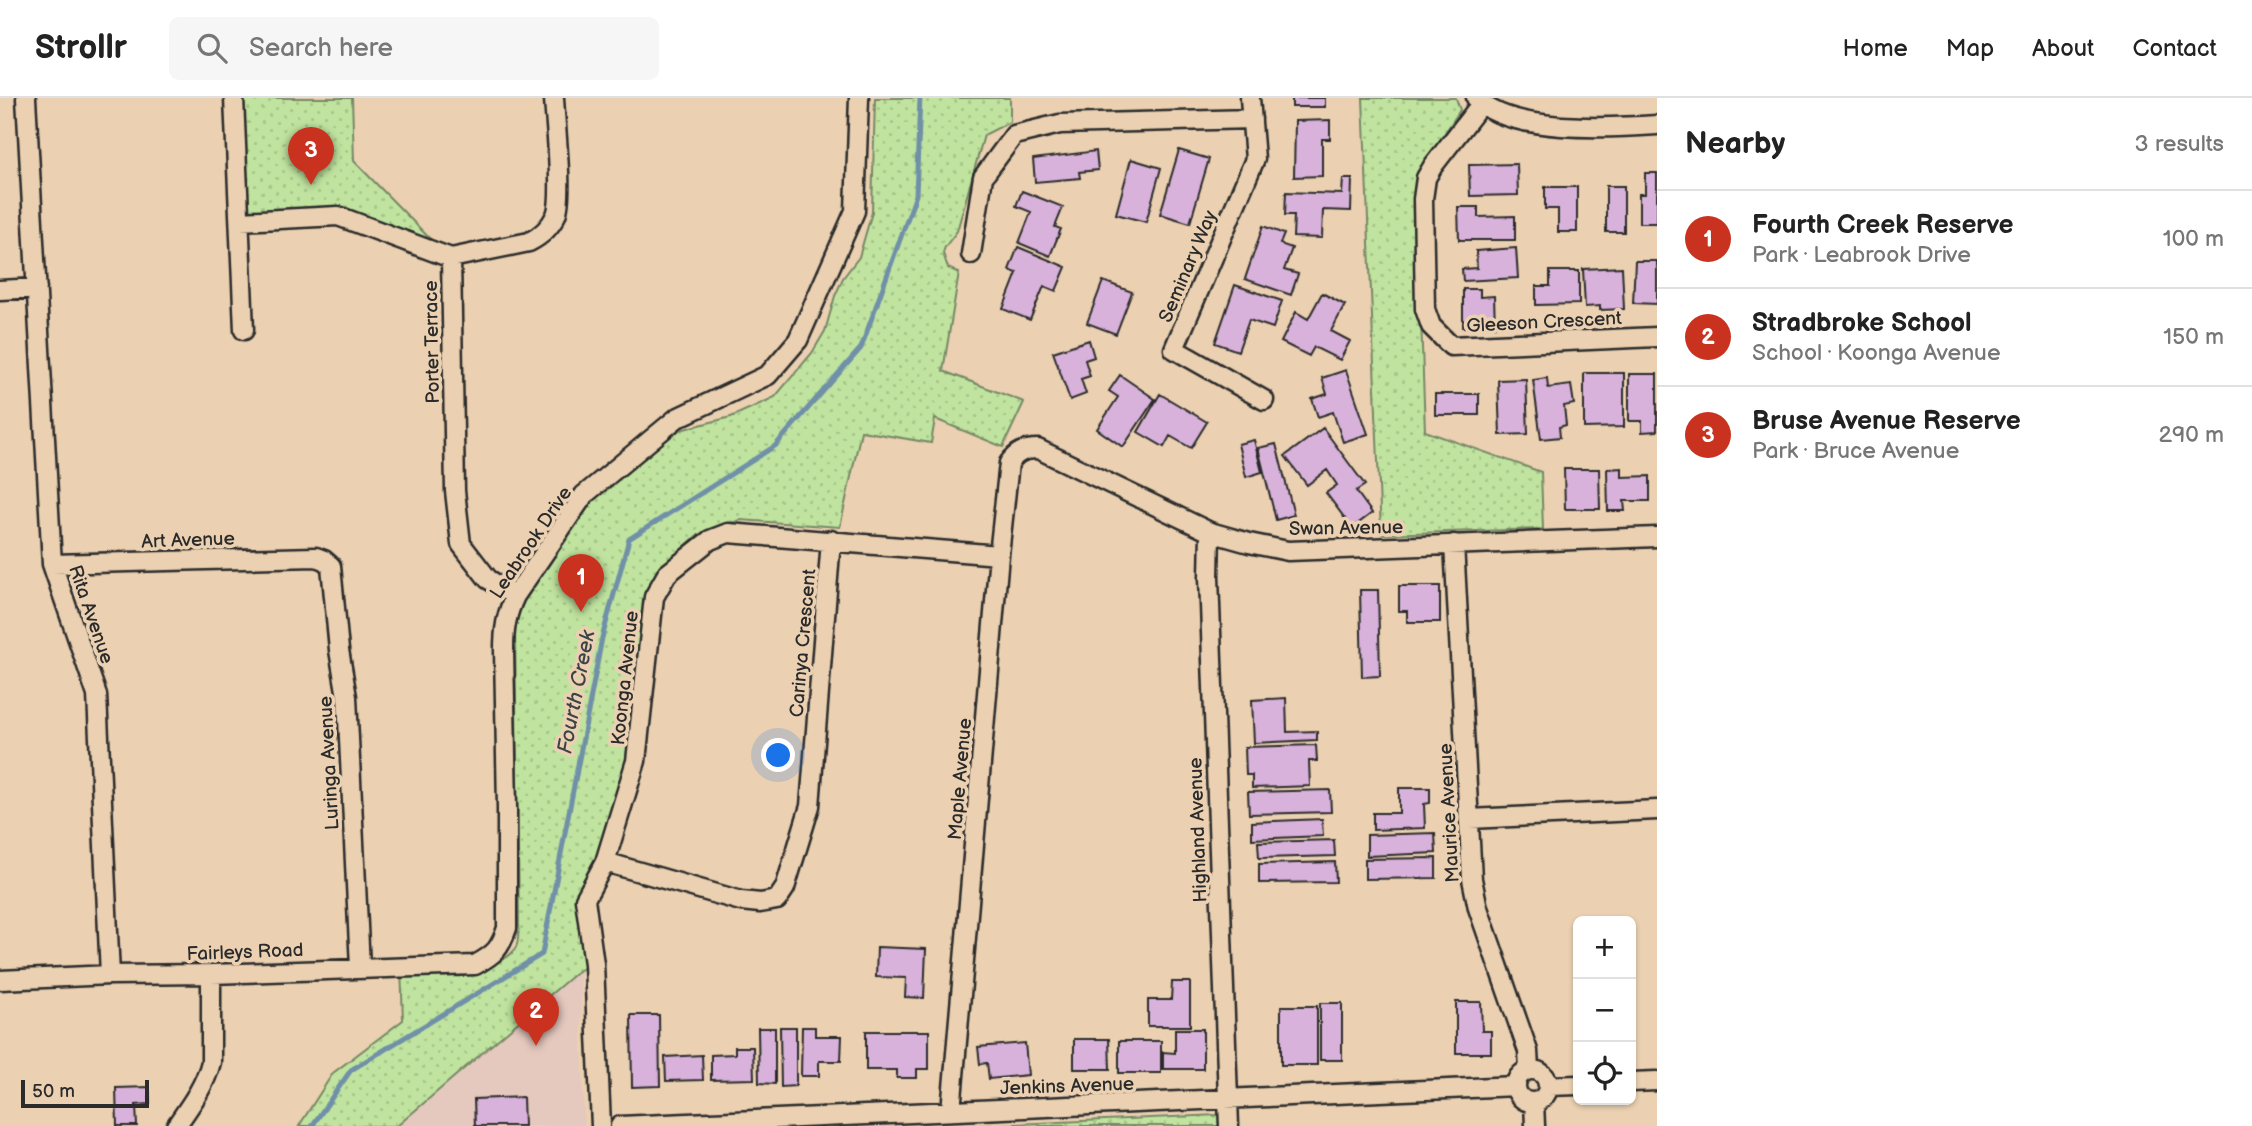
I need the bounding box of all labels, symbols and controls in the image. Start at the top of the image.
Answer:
search box [169,17,659,80]
text: Strollr [35,28,127,68]
icon: search [193,29,231,67]
text: Search here [249,33,393,64]
text: Home [1843,34,1908,63]
text: Map [1946,34,1994,63]
text: About [2032,34,2094,63]
text: Contact [2132,34,2217,63]
text: Nearby [1685,126,1785,162]
pin: 3 [288,127,334,185]
text: 3 results [2135,130,2224,158]
street label: Seminary Way [1154,207,1222,326]
text: Fourth Creek Reserve [1752,210,2014,241]
text: 1 [1703,225,1713,253]
text: 100 m [2163,225,2224,253]
text: Park · Leabrook Drive [1752,241,1971,269]
street label: Porter Terrace [420,280,445,404]
street label: Gleeson Crescent [1466,307,1622,338]
text: Stradbroke School [1752,308,1972,339]
text: 2 [1701,323,1715,351]
text: 150 m [2163,323,2224,351]
text: School · Koonga Avenue [1752,339,2001,367]
text: Bruse Avenue Reserve [1752,406,2021,437]
text: 3 [1701,421,1715,449]
text: 290 m [2158,421,2224,449]
text: Park · Bruce Avenue [1752,437,1959,465]
street label: Leabrook Drive [485,482,577,603]
street label: Swan Avenue [1289,516,1403,541]
street label: Art Avenue [141,527,235,554]
pin: 1 [558,554,604,612]
street label: Rita Avenue [63,562,118,667]
street label: Carinya Crescent [786,568,821,718]
street label: Koonga Avenue [607,610,644,746]
water label: Fourth Creek [552,628,601,756]
street label: Luringa Avenue [315,695,344,831]
street label: Maple Avenue [944,717,977,841]
your location [761,738,795,772]
street label: Maurice Avenue [1434,743,1465,883]
street label: Highland Avenue [1184,757,1213,903]
map controls [1573,916,1636,1105]
button: + [1573,916,1636,979]
street label: Fairleys Road [186,939,304,966]
button: − [1573,979,1636,1042]
pin: 2 [513,988,559,1046]
button: locate [1573,1042,1636,1105]
street label: Jenkins Avenue [1000,1073,1135,1100]
scale bar [21,1077,149,1109]
text: 50 m [32,1080,75,1103]

